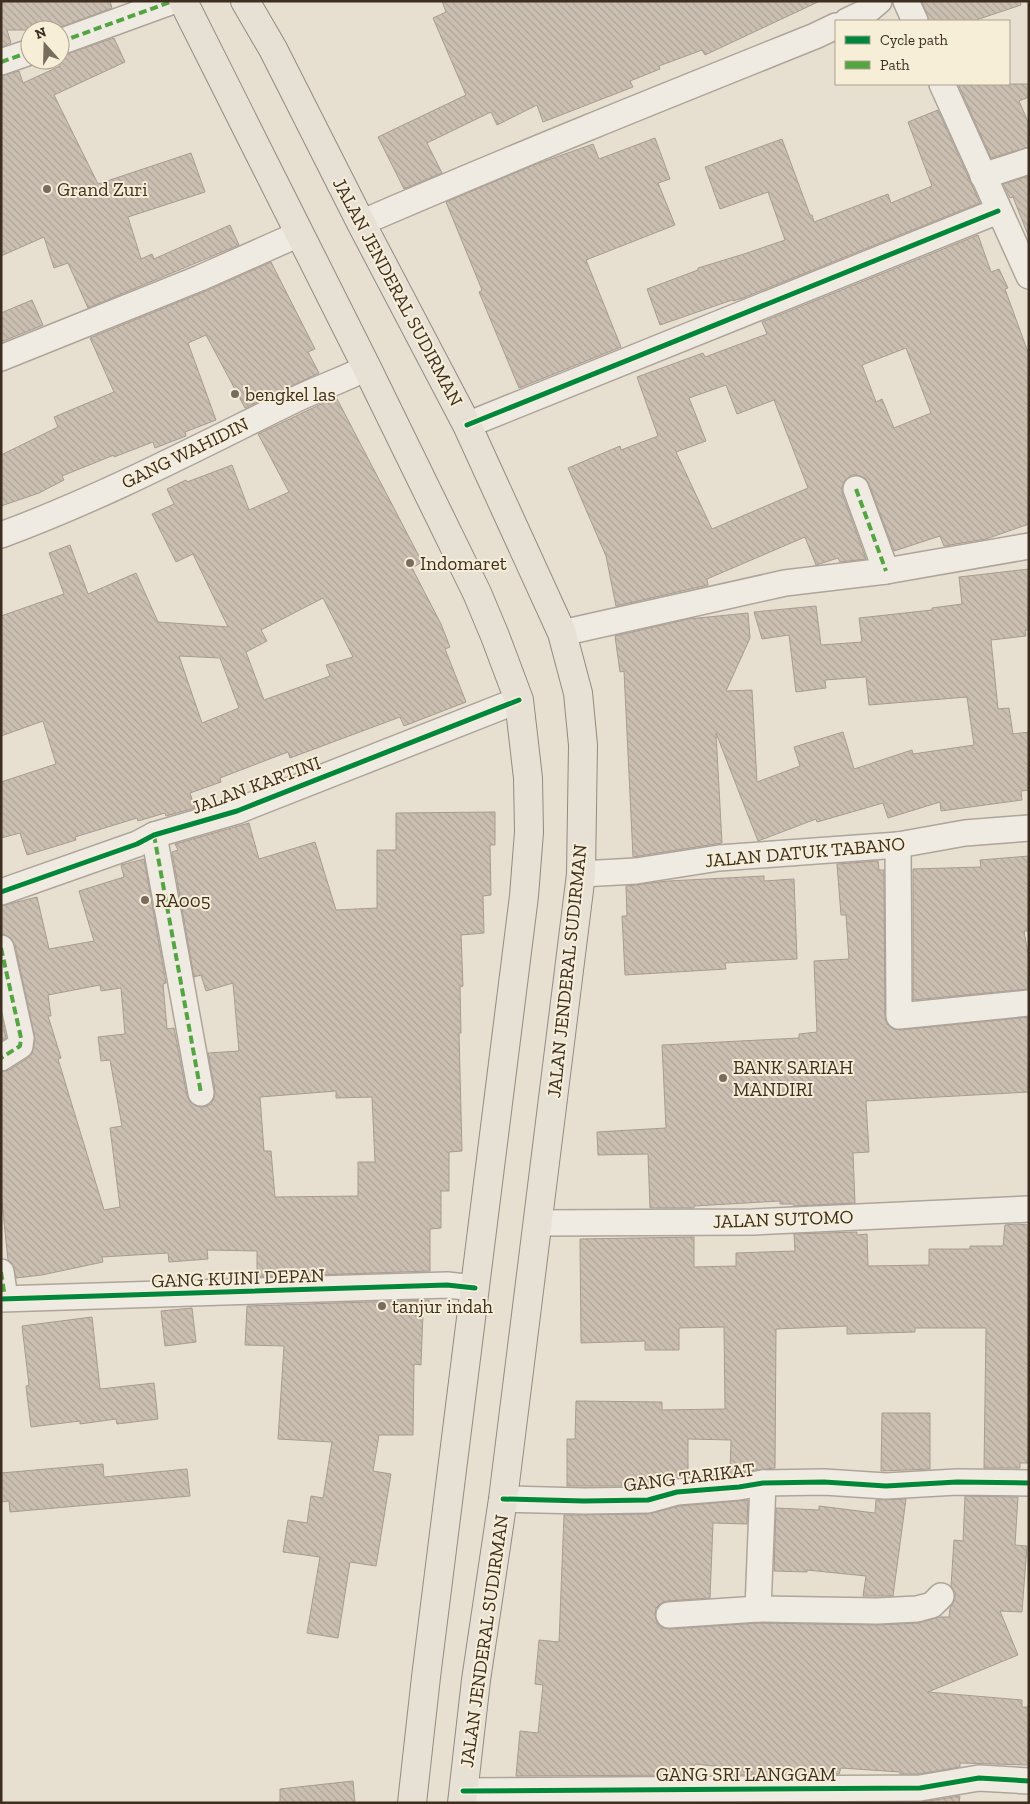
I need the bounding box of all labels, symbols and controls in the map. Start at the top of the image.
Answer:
north arrow [20,20,70,70]
legend [835,20,1010,85]
text: N [33,23,49,43]
text: Cycle path [880,31,949,49]
text: Path [880,56,910,74]
street label: JALAN JENDERAL SUDIRMAN [328,174,468,410]
place label: Grand Zuri [57,178,148,201]
marker: Grand Zuri [41,183,53,195]
place label: bengkel las [244,383,336,406]
marker: bengkel las [229,388,241,400]
street label: GANG WAHIDIN [118,412,252,494]
place label: Indomaret [420,552,507,575]
marker: Indomaret [404,557,416,569]
street label: JALAN KARTINI [188,751,324,819]
street label: JALAN DATUK TABANO [704,832,906,872]
street label: JALAN JENDERAL SUDIRMAN [542,843,592,1099]
place label: RA005 [155,889,210,912]
marker: RA005 [139,894,151,906]
place label: BANK SARIAH MANDIRI [733,1056,853,1101]
marker: BANK SARIAH MANDIRI [717,1072,729,1084]
street label: JALAN SUTOMO [712,1205,854,1233]
street label: GANG KUINI DEPAN [151,1263,325,1293]
place label: tanjur indah [392,1295,493,1318]
marker: tanjur indah [376,1300,388,1312]
street label: GANG TARIKAT [622,1457,756,1496]
street label: JALAN JENDERAL SUDIRMAN [455,1513,513,1769]
street label: GANG SRI LANGGAM [656,1763,836,1786]

